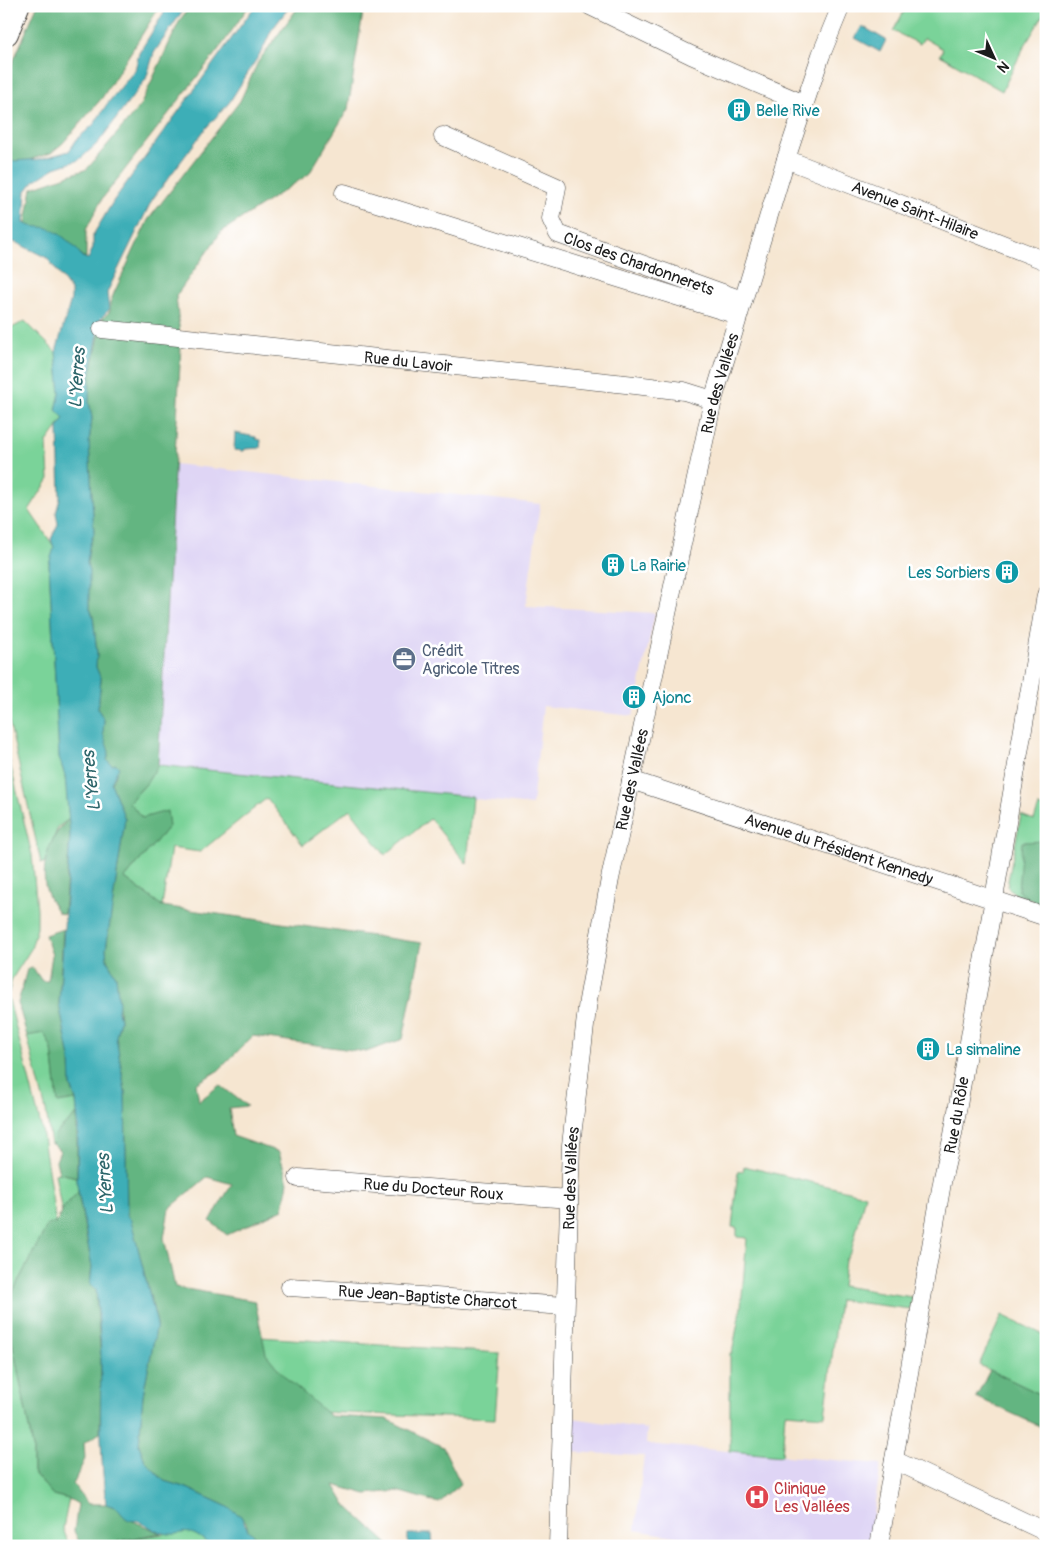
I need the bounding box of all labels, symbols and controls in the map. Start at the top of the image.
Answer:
north arrow [970,32,1020,82]
text: N [994,57,1012,76]
building icon: Belle Rive [726,97,752,123]
place label: Belle Rive [756,101,820,121]
street label: Avenue Saint-Hilaire [849,177,982,245]
street label: Clos des Chardonnerets [561,228,717,300]
street label: Rue des Vallées [697,331,744,435]
water label: L'Yerres [64,345,91,409]
street label: Rue du Lavoir [363,348,454,377]
building icon: La Rairie [600,552,626,578]
place label: La Rairie [630,556,686,576]
building icon: Les Sorbiers [994,559,1020,585]
place label: Les Sorbiers [907,563,990,583]
place label: Crédit Agricole Titres [422,641,520,679]
office icon: Crédit Agricole Titres [391,646,417,672]
building icon: Ajonc [621,684,647,710]
place label: Ajonc [652,688,692,708]
street label: Rue des Vallées [612,727,653,832]
water label: L'Yerres [77,748,106,812]
street label: Avenue du Président Kennedy [742,809,936,890]
building icon: La simaline [915,1036,941,1062]
place label: La simaline [946,1040,1021,1060]
street label: Rue du Rôle [940,1075,974,1156]
street label: Rue des Vallées [559,1126,584,1230]
water label: L'Yerres [92,1151,119,1215]
street label: Rue du Docteur Roux [363,1174,504,1205]
street label: Rue Jean-Baptiste Charcot [338,1281,518,1314]
place label: Clinique Les Vallées [774,1479,850,1517]
hospital icon: Clinique Les Vallées [744,1484,770,1510]

